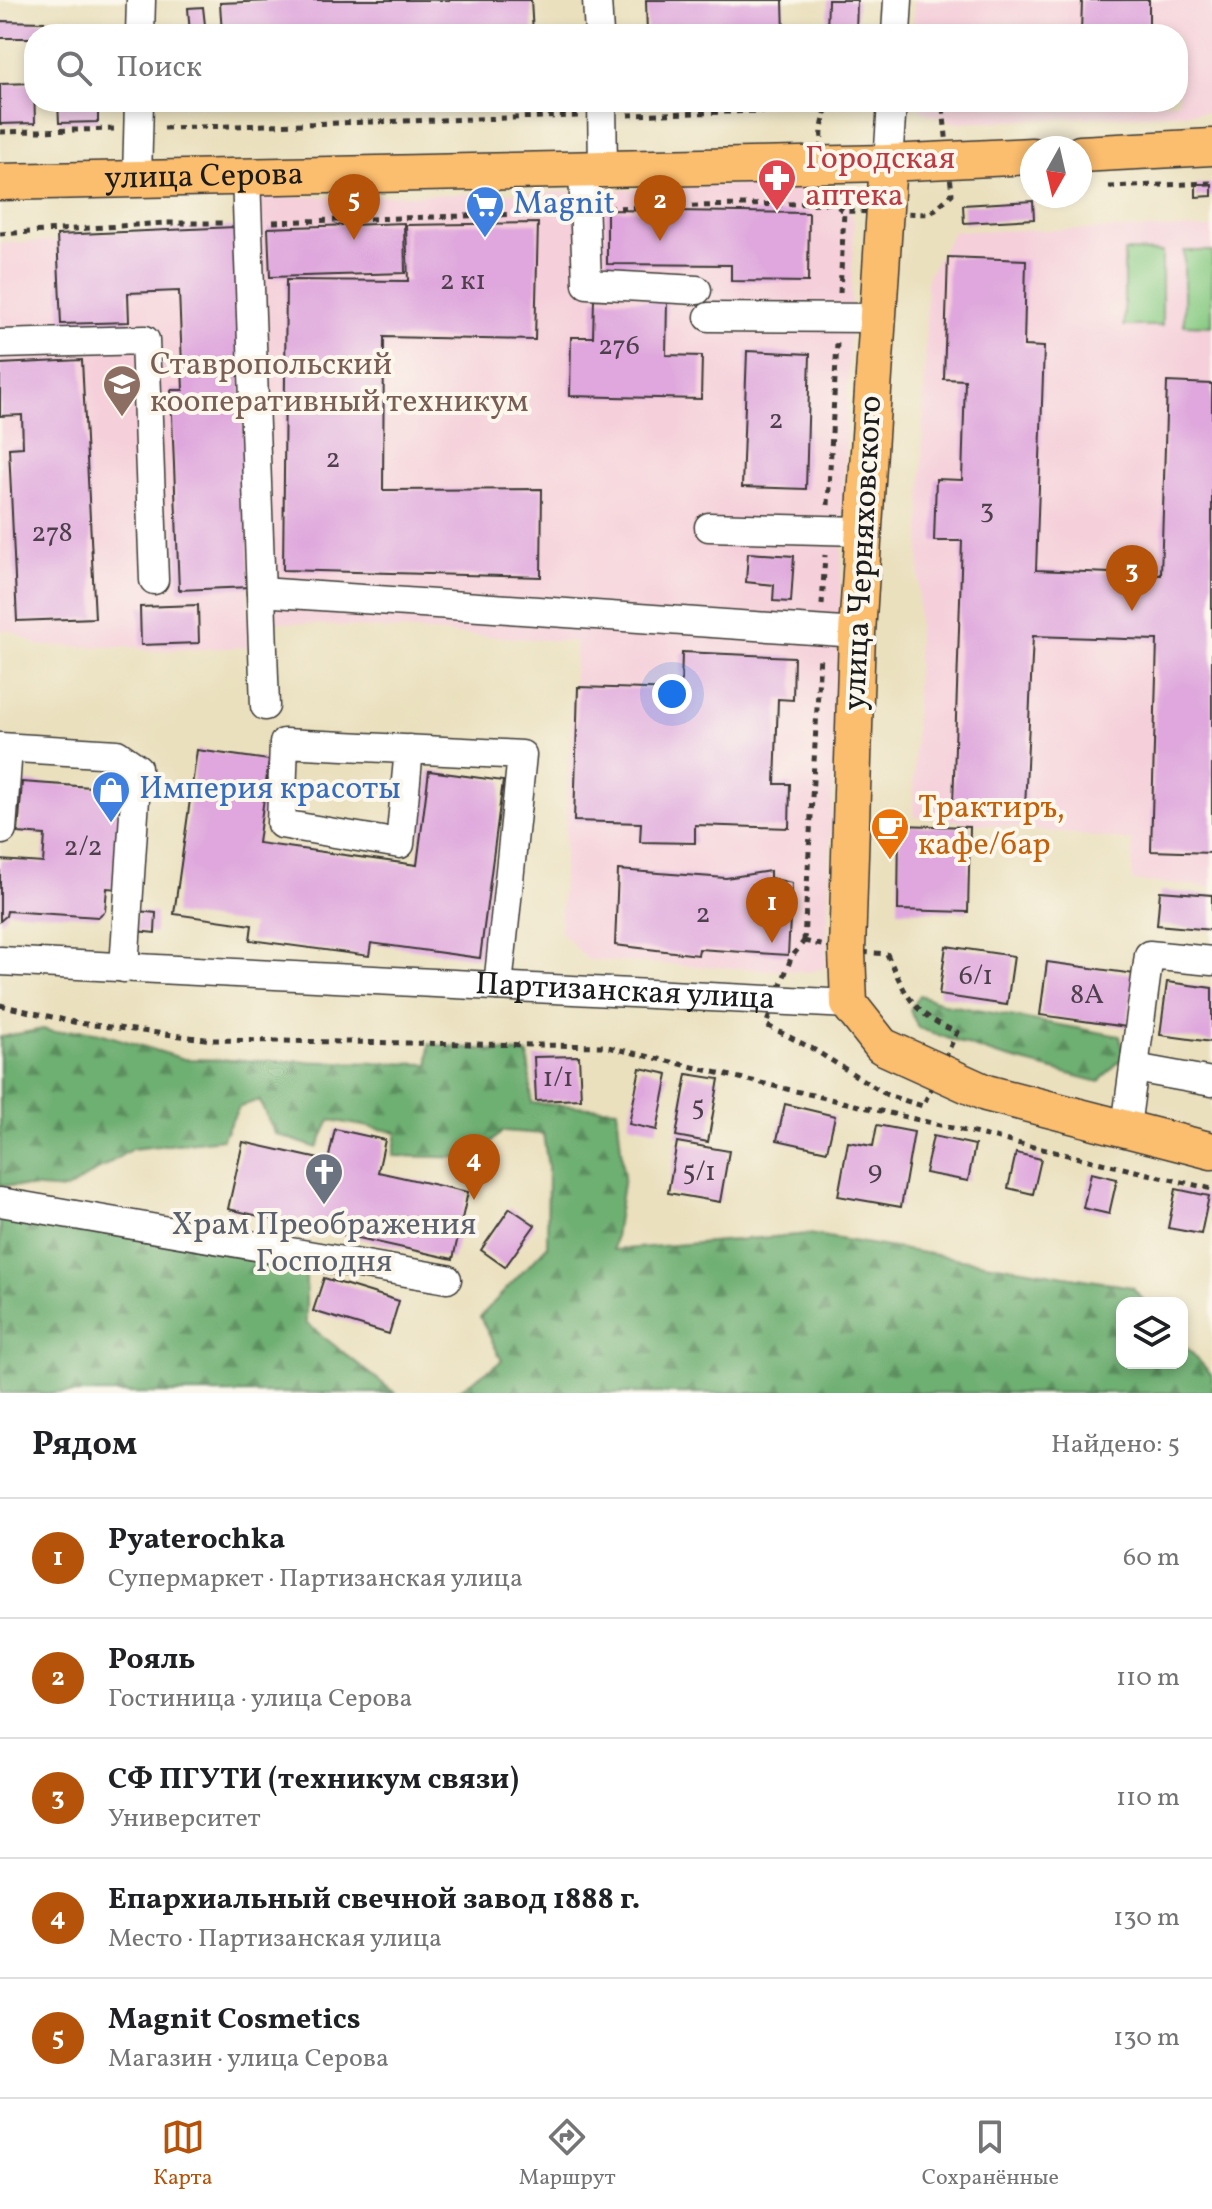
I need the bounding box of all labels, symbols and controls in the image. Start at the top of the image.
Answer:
search box [24,24,1188,112]
icon: search [52,46,96,90]
text: Поиск [116,47,202,89]
north arrow [1020,136,1092,208]
place label: Городская аптека [805,138,955,219]
street label: улица Серова [104,154,304,202]
pharmacy icon: Городская аптека [756,157,798,212]
pin: 5 [328,174,380,240]
pin: 2 [634,175,686,241]
place label: Magnit [513,183,615,227]
supermarket icon: Magnit [464,184,506,239]
house number: 2 к1 [440,262,486,301]
house number: 276 [598,327,640,366]
place label: Ставропольский кооперативный техникум [150,344,529,425]
school or university icon: Ставропольский кооперативный техникум [101,363,143,418]
street label: улица Черняховского [834,394,894,712]
house number: 2 [768,401,784,440]
house number: 2 [325,440,341,479]
house number: 3 [980,491,994,530]
house number: 278 [31,514,73,553]
pin: 3 [1106,545,1158,611]
your location [652,674,692,714]
place label: Империя красоты [139,768,401,812]
shop icon: Империя красоты [90,769,132,824]
place label: Трактиръ, кафе/бар [918,787,1065,868]
cafe icon: Трактиръ, кафе/бар [869,806,911,861]
house number: 2/2 [64,828,102,867]
pin: 1 [746,877,798,943]
house number: 2 [695,895,711,934]
house number: 6/1 [959,957,993,996]
street label: Партизанская улица [474,963,776,1022]
house number: 8А [1070,976,1104,1015]
house number: 1/1 [542,1059,574,1098]
house number: 5 [691,1088,705,1127]
pin: 4 [448,1134,500,1200]
church icon: Храм Преображения Господня [303,1151,345,1206]
house number: 9 [868,1152,882,1191]
house number: 5/1 [682,1153,716,1192]
place label: Храм Преображения Господня [172,1204,476,1285]
map controls [1116,1297,1188,1369]
button: layers [1116,1297,1188,1369]
text: Рядом [32,1422,137,1469]
text: Найдено: 5 [1051,1427,1180,1463]
text: Pyaterochka [108,1519,285,1561]
text: 1 [53,1540,63,1576]
text: 60 m [1123,1540,1180,1576]
text: Супермаркет · Партизанская улица [108,1561,523,1597]
text: Рояль [108,1639,196,1681]
text: 2 [51,1660,65,1696]
text: 110 m [1116,1660,1180,1696]
text: Гостиница · улица Серова [108,1681,412,1717]
text: СФ ПГУТИ (техникум связи) [108,1759,519,1801]
text: 3 [51,1780,65,1816]
text: 110 m [1116,1780,1180,1816]
text: Университет [108,1801,261,1837]
text: Епархиальный свечной завод 1888 г. [108,1879,640,1921]
text: 4 [50,1900,66,1936]
text: 130 m [1113,1900,1180,1936]
text: Место · Партизанская улица [108,1921,442,1957]
text: Magnit Cosmetics [108,1999,361,2041]
text: 5 [52,2020,64,2056]
text: 130 m [1113,2020,1180,2056]
text: Магазин · улица Серова [108,2041,389,2077]
tab: Карта [153,2115,213,2194]
tab: Маршрут [519,2115,616,2194]
tab: Сохранённые [922,2115,1059,2194]

